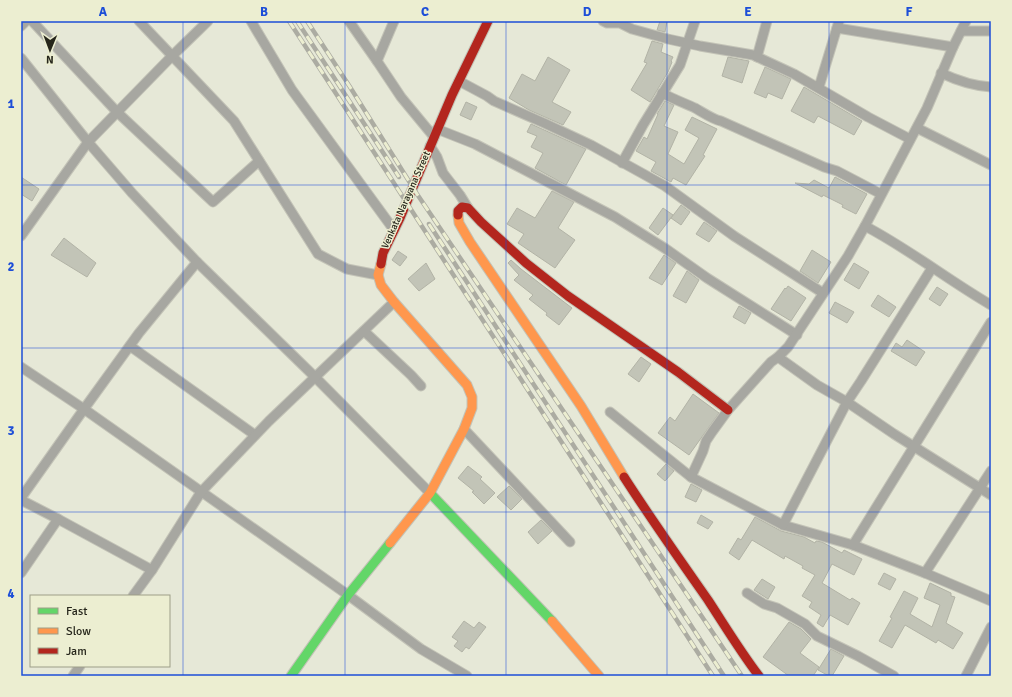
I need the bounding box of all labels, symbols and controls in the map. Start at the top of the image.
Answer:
text: A [99,4,108,20]
text: B [260,4,268,20]
text: C [421,4,429,20]
text: D [583,4,592,20]
text: E [744,4,752,20]
text: F [906,4,913,20]
north arrow [30,30,70,70]
text: N [46,53,54,66]
text: 1 [7,96,15,112]
street label: Venkata Narayana Street [379,149,433,251]
text: 2 [7,259,15,275]
text: 3 [7,423,15,439]
text: 4 [7,586,15,602]
legend [30,595,170,667]
text: Fast [66,604,87,619]
text: Slow [66,624,91,639]
text: Jam [66,644,87,659]

